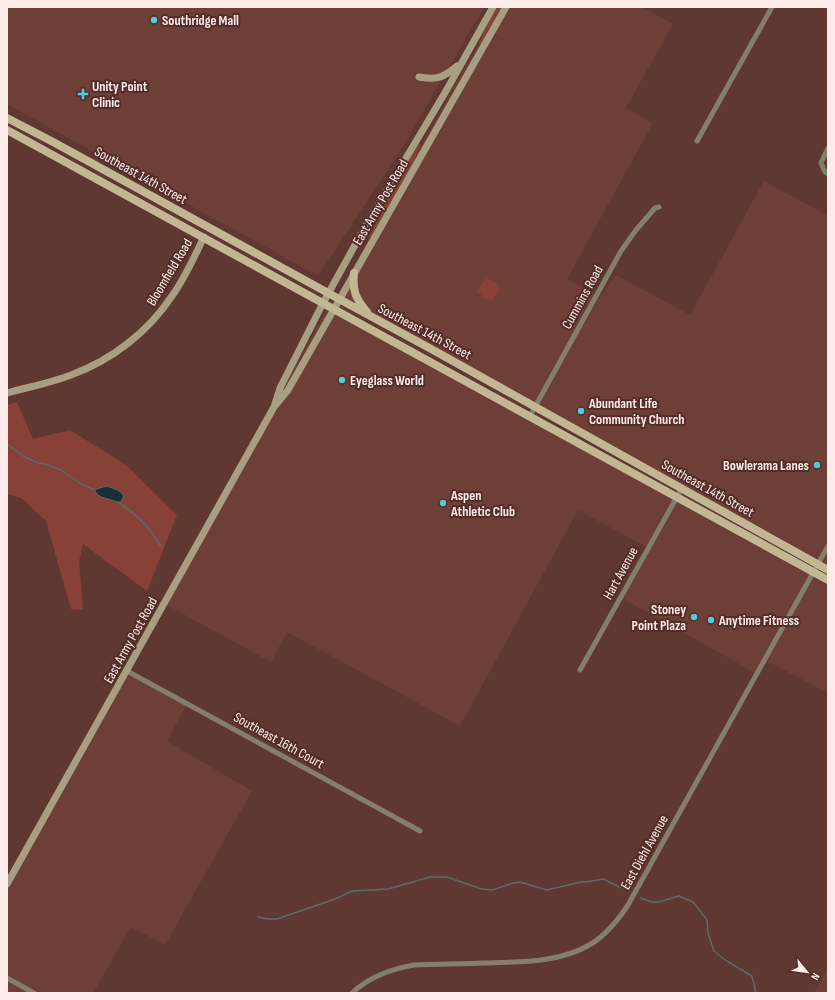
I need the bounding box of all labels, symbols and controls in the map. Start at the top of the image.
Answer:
place label: Southridge Mall [162,12,239,29]
marker: Southridge Mall [149,15,159,25]
place label: Unity Point Clinic [92,78,148,111]
marker: Unity Point Clinic [77,88,89,100]
street label: Southeast 14th Street [91,143,190,208]
street label: East Army Post Road [349,156,412,248]
street label: Bloomfield Road [143,236,196,309]
street label: Cummins Road [558,262,607,332]
street label: Southeast 14th Street [375,300,474,363]
place label: Eyeglass World [350,372,424,389]
marker: Eyeglass World [337,375,347,385]
place label: Abundant Life Community Church [588,395,685,428]
marker: Abundant Life Community Church [576,406,586,416]
street label: Southeast 14th Street [658,456,757,521]
place label: Bowlerama Lanes [723,457,809,474]
marker: Bowlerama Lanes [812,460,822,470]
place label: Aspen Athletic Club [450,487,515,520]
marker: Aspen Athletic Club [438,498,448,508]
street label: Hart Avenue [599,544,642,602]
street label: East Army Post Road [100,594,161,686]
place label: Stoney Point Plaza [632,601,686,634]
marker: Stoney Point Plaza [689,612,699,622]
place label: Anytime Fitness [718,612,799,629]
marker: Anytime Fitness [706,615,716,625]
street label: Southeast 16th Court [231,709,327,772]
street label: East Diehl Avenue [617,812,672,893]
north arrow [787,952,827,992]
text: N [808,971,822,982]

